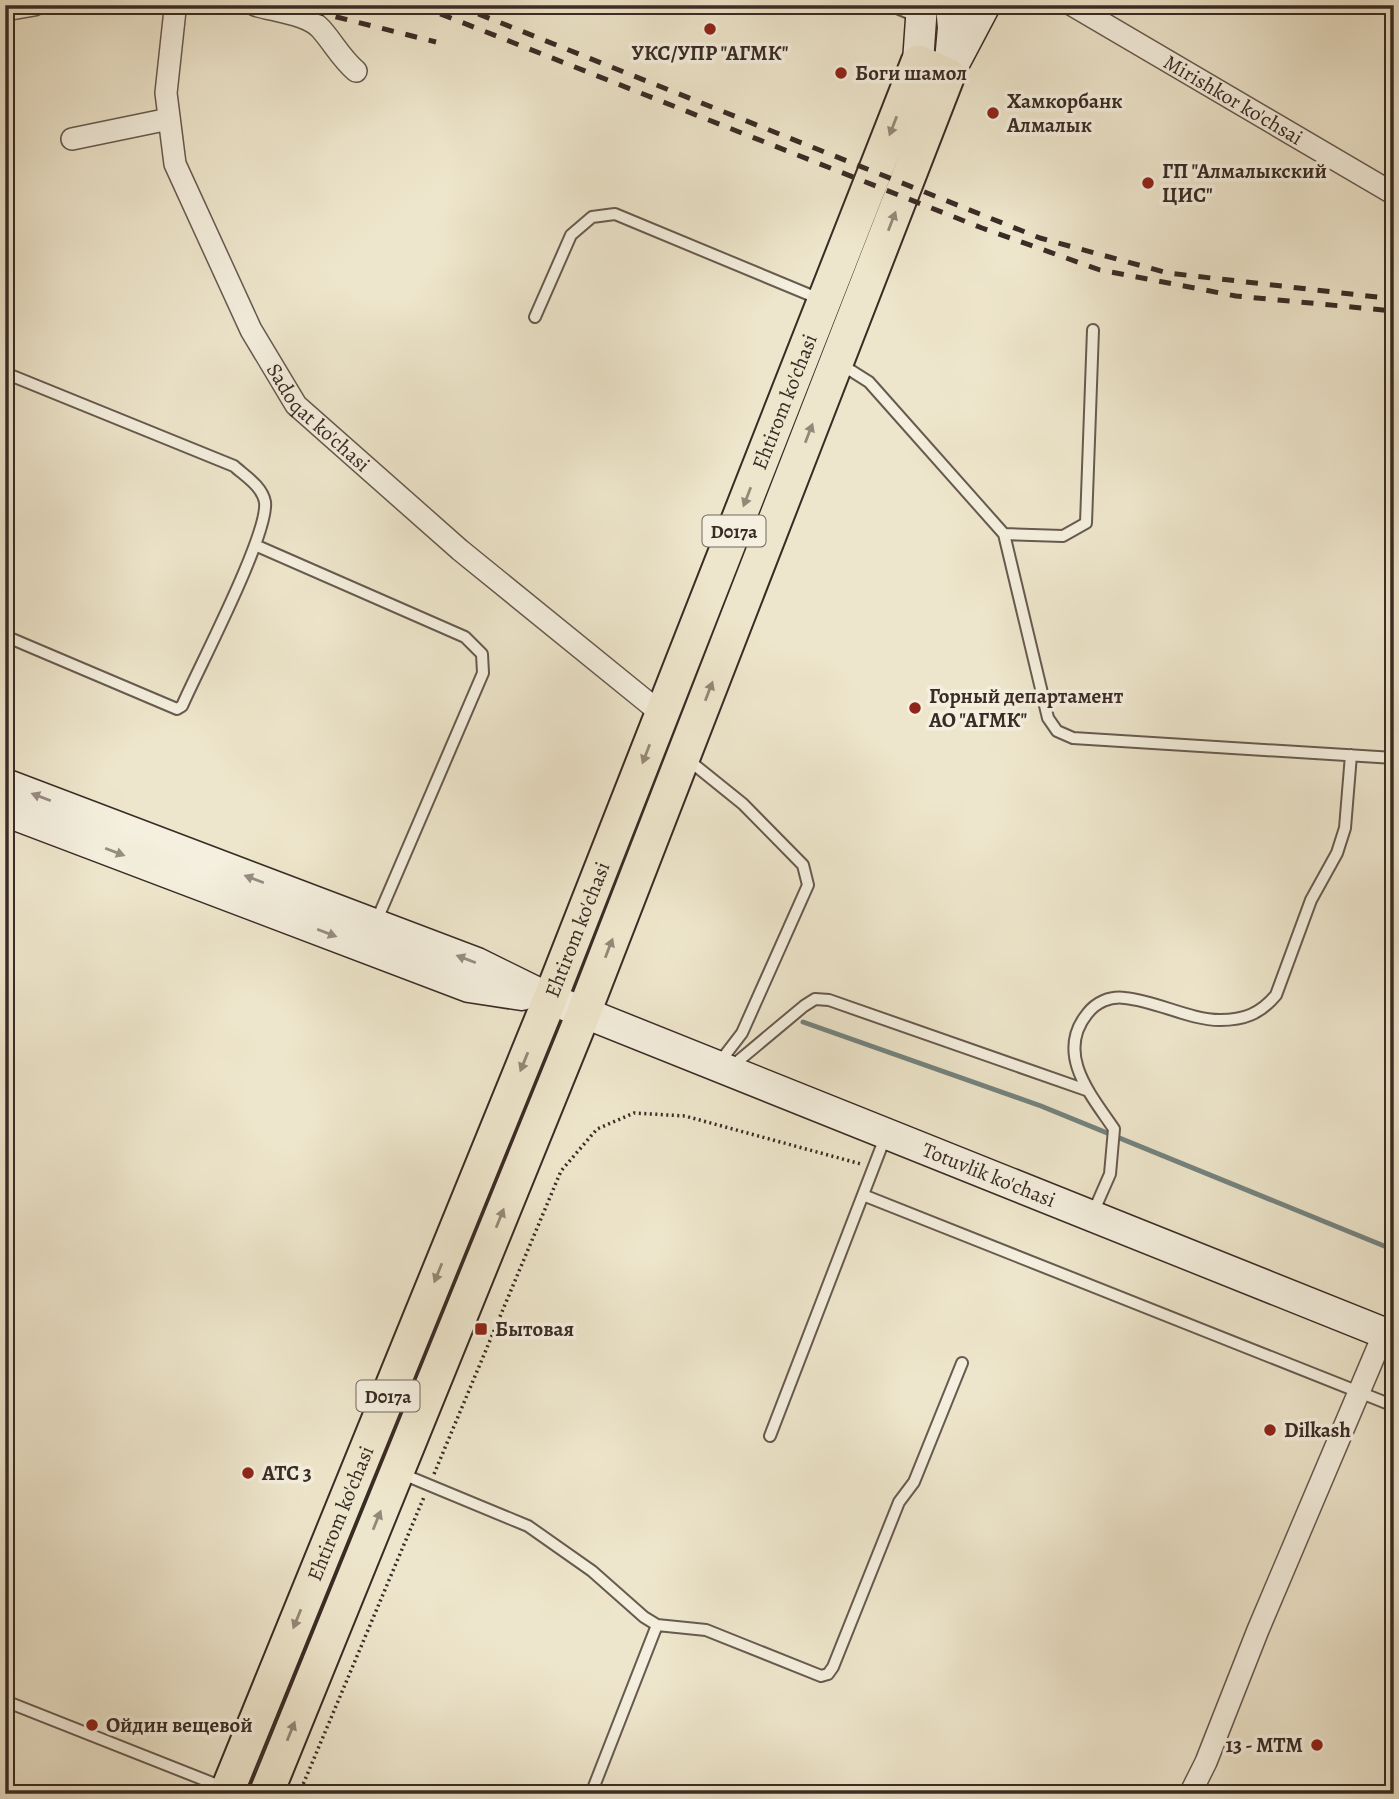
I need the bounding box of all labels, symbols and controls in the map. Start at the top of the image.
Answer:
marker: УКС/УПР "АГМК" [702,21,718,37]
place label: УКС/УПР "АГМК" [632,39,789,67]
street label: Mirishkor ko'chsai [1158,48,1308,152]
place label: Боги шамол [855,59,967,87]
marker: Боги шамол [833,65,849,81]
place label: Хамкорбанк Алмалык [1006,87,1123,139]
marker: Хамкорбанк Алмалык [985,105,1001,121]
one-way arrow [888,115,899,136]
place label: ГП "Алмалыкский ЦИС" [1162,157,1327,209]
marker: ГП "Алмалыкский ЦИС" [1140,175,1156,191]
one-way arrow [886,210,897,231]
street label: Ehtirom ko'chasi [745,330,824,474]
street label: Sadoqat ko'chasi [260,358,376,478]
one-way arrow [804,422,815,443]
one-way arrow [742,487,753,508]
road number: D017a [702,516,766,546]
one-way arrow [704,680,715,701]
place label: Горный департамент АО "АГМК" [928,682,1124,734]
marker: Горный департамент АО "АГМК" [907,700,923,716]
one-way arrow [641,744,652,765]
one-way arrow [31,792,52,803]
one-way arrow [104,847,125,858]
street label: Ehtirom ko'chasi [538,858,617,1002]
one-way arrow [243,873,264,884]
one-way arrow [317,928,338,939]
one-way arrow [604,938,615,959]
one-way arrow [456,954,477,965]
one-way arrow [519,1052,530,1073]
street label: Totuvlik ko'chasi [918,1136,1060,1214]
one-way arrow [495,1208,506,1229]
one-way arrow [433,1262,444,1283]
place label: Бытовая [495,1315,574,1343]
marker: Бытовая [473,1321,489,1337]
road number: D017a [356,1380,420,1412]
place label: Dilkash [1284,1416,1351,1444]
marker: Dilkash [1262,1422,1278,1438]
street label: Ehtirom ko'chasi [300,1442,380,1585]
place label: АТС 3 [261,1459,312,1487]
marker: АТС 3 [240,1465,256,1481]
one-way arrow [372,1509,383,1530]
one-way arrow [291,1609,302,1630]
place label: Ойдин вещевой [106,1711,253,1739]
marker: Ойдин вещевой [84,1717,100,1733]
one-way arrow [286,1720,297,1741]
place label: 13 - MTM [1225,1731,1303,1759]
marker: 13 - MTM [1309,1737,1325,1753]

